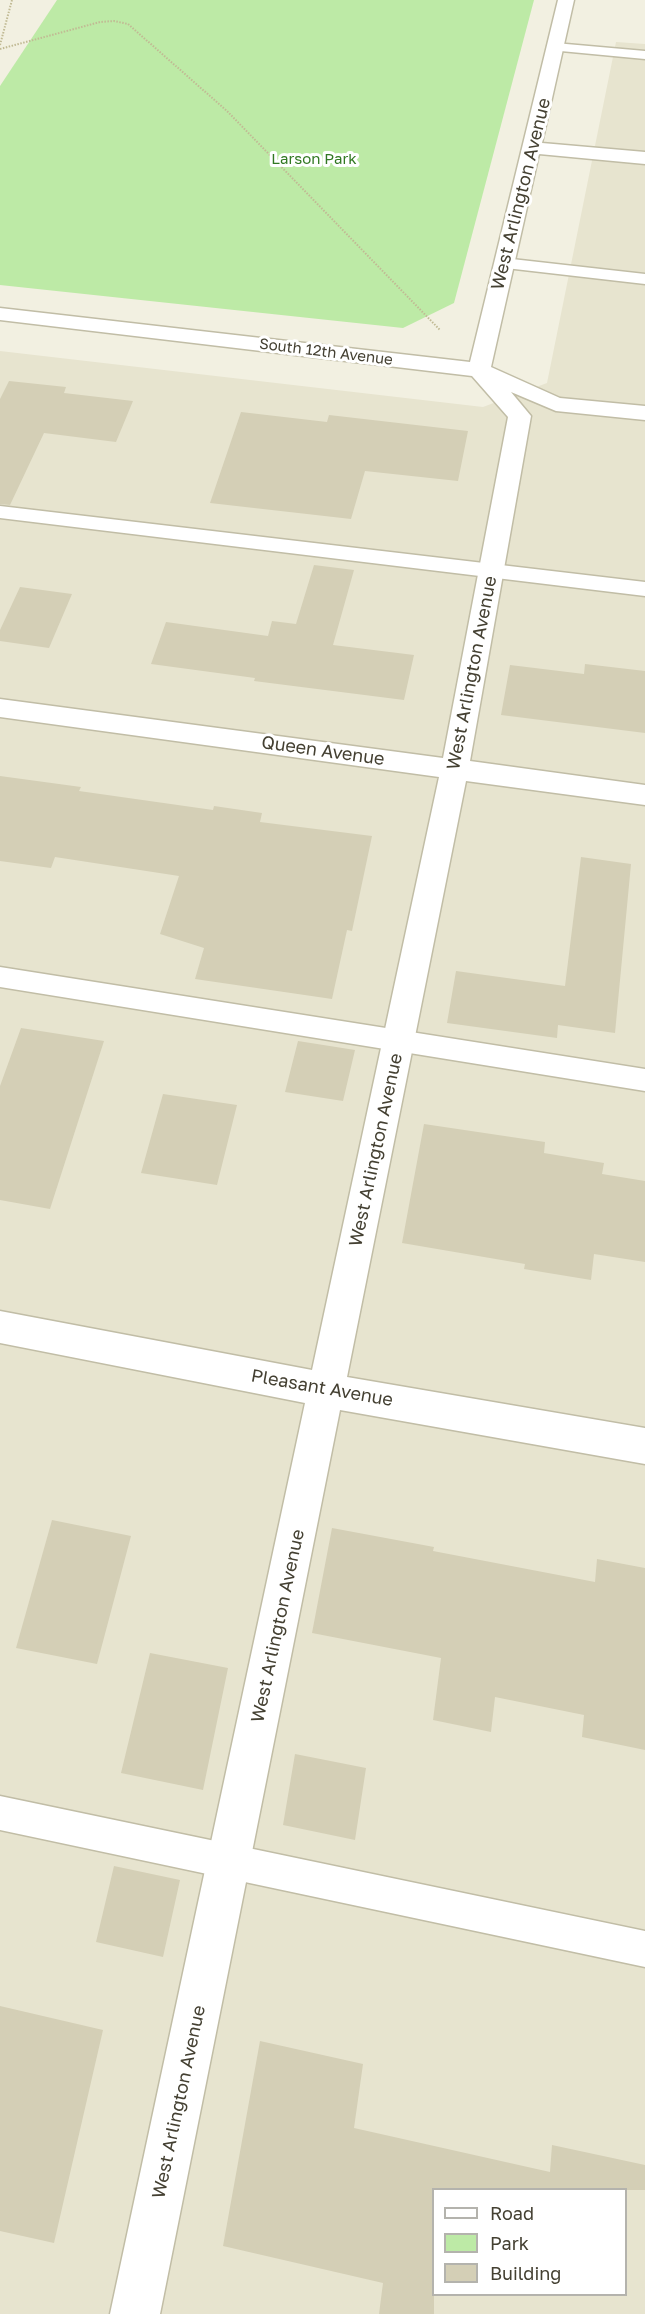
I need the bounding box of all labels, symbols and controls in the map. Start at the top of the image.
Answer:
street label: West Arlington Avenue [487,96,555,292]
park label: Larson Park [271,150,357,168]
street label: South 12th Avenue [258,335,394,369]
street label: West Arlington Avenue [443,574,501,772]
street label: Queen Avenue [260,732,386,770]
street label: West Arlington Avenue [345,1051,407,1249]
street label: Pleasant Avenue [249,1365,395,1411]
street label: West Arlington Avenue [247,1527,309,1725]
street label: West Arlington Avenue [148,2003,210,2201]
legend [432,2188,627,2296]
text: Road [490,2202,534,2224]
text: Park [490,2232,529,2254]
text: Building [490,2262,561,2284]

